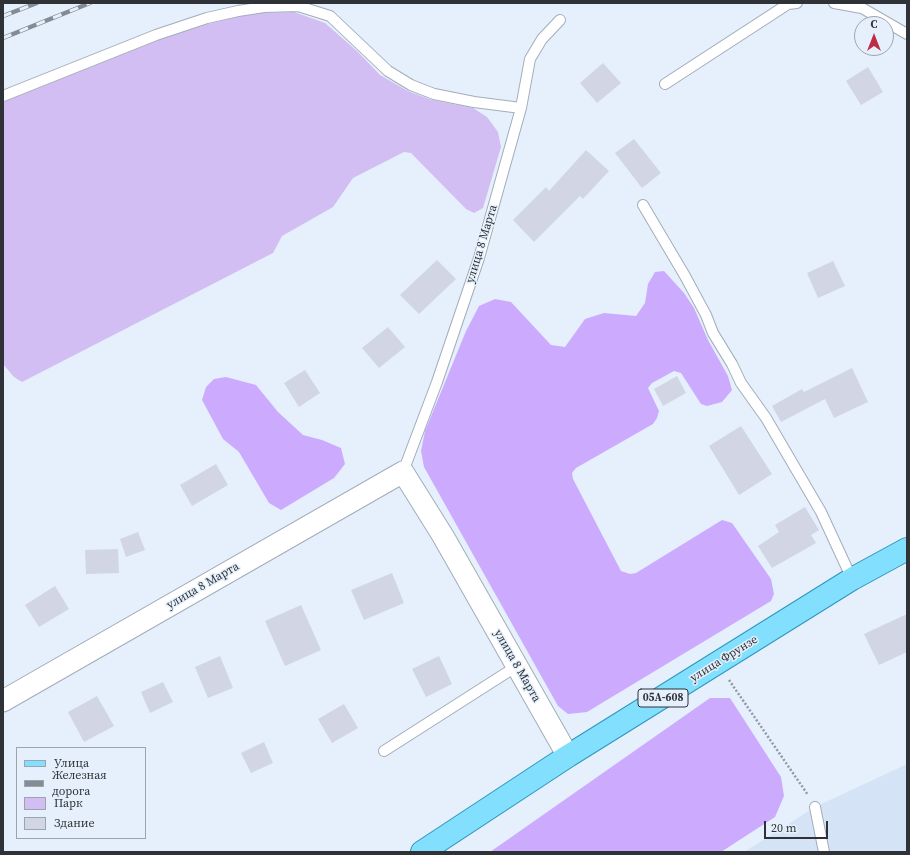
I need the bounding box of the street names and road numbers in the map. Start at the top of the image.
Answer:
street label: улица 8 Марта [463,203,501,285]
street label: улица 8 Марта [164,559,242,613]
street label: улица 8 Марта [490,627,544,705]
street label: улица Фрунзе [687,632,761,686]
road number: 05А-608 [638,689,688,707]

